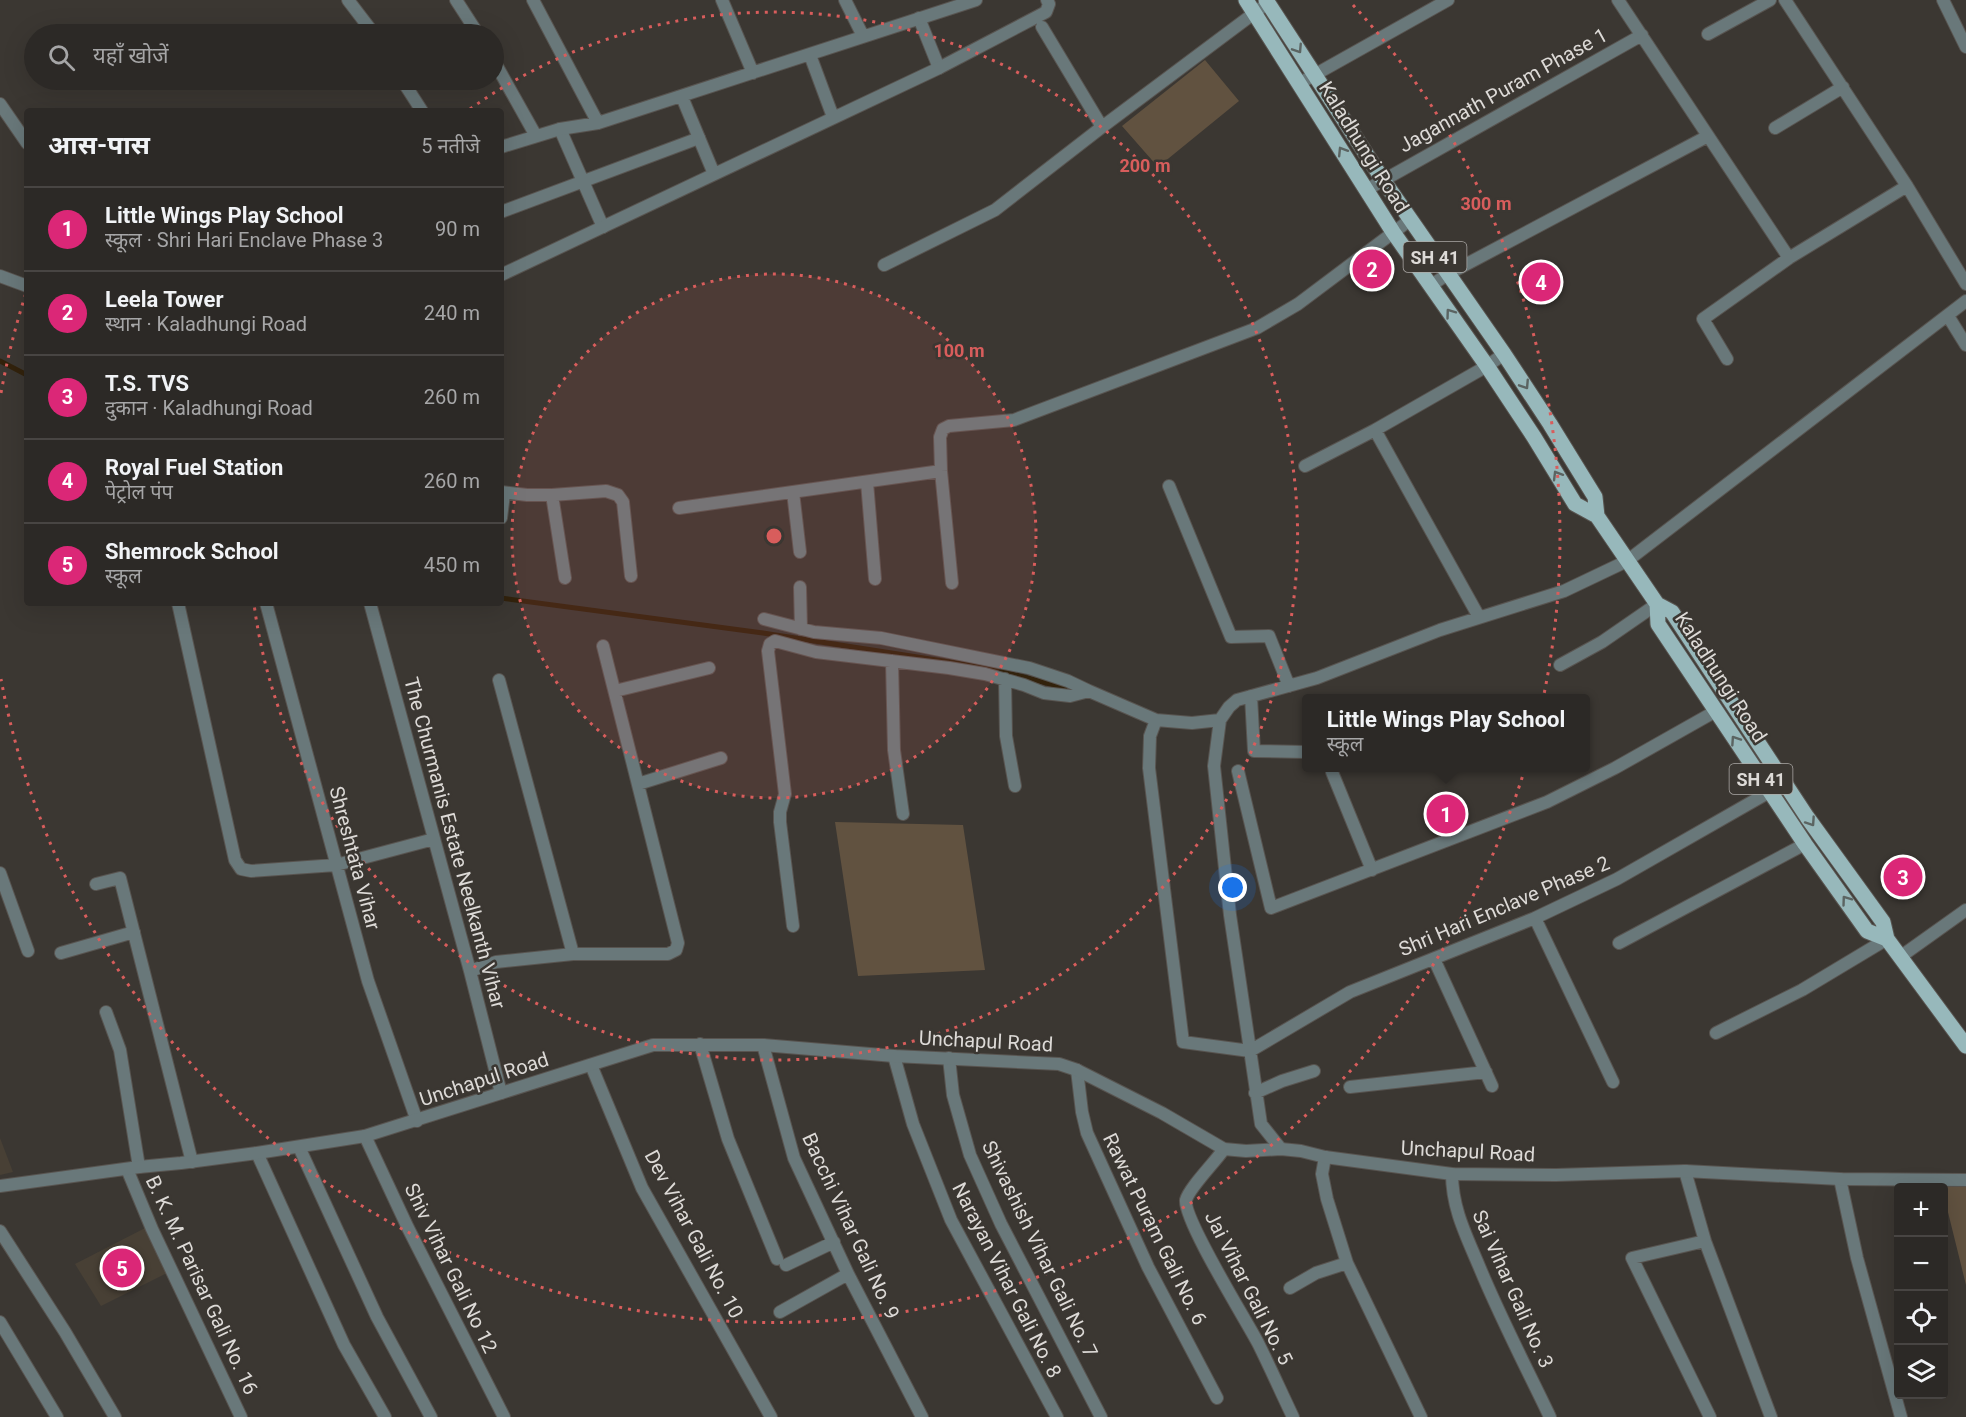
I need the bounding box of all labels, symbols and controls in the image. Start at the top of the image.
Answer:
street label: Jagannath Puram Phase 1 [1395,23,1611,157]
search box [24,24,504,90]
icon: search [45,41,78,74]
text: यहाँ खोजें [93,43,169,68]
one-way arrow [1291,43,1303,53]
street label: Kaladhungi Road [1314,77,1414,217]
text: आस-पास [48,130,150,160]
text: 5 नतीजे [421,134,480,158]
one-way arrow [1337,147,1349,157]
text: 200 m [1119,155,1171,176]
text: 300 m [1460,193,1512,214]
text: Little Wings Play School [105,203,344,228]
text: 1 [62,217,73,241]
text: 90 m [435,217,480,241]
text: स्कूल · Shri Hari Enclave Phase 3 [105,228,383,252]
road number: SH 41 [1404,242,1466,272]
pin: 2 [1352,246,1392,292]
pin: 4 [1522,260,1560,304]
text: Leela Tower [105,287,223,312]
text: 2 [62,301,73,325]
text: 240 m [424,301,480,325]
one-way arrow [1446,308,1457,319]
text: स्थान · Kaladhungi Road [105,312,307,336]
text: 100 m [933,340,985,361]
text: T.S. TVS [105,371,189,396]
one-way arrow [1517,379,1529,389]
text: 3 [62,385,73,409]
text: 260 m [424,385,480,409]
text: दुकान · Kaladhungi Road [105,396,313,420]
text: Royal Fuel Station [105,455,283,480]
text: 4 [62,469,73,493]
text: 260 m [424,469,480,493]
one-way arrow [1553,471,1565,481]
text: पेट्रोल पंप [105,480,173,504]
centre of rings [764,526,784,546]
text: Shemrock School [105,539,279,564]
text: 5 [62,553,73,577]
text: 450 m [424,553,480,577]
text: स्कूल [105,564,142,588]
street label: Kaladhungi Road [1670,607,1772,747]
street label: The Churmanis Estate Neelkanth Vihar [399,675,511,1012]
popup [1302,694,1590,772]
text: Little Wings Play School [1327,707,1565,732]
text: स्कूल [1327,732,1363,756]
one-way arrow [1731,735,1742,746]
road number: SH 41 [1730,764,1792,794]
street label: Shreshtata Vihar [324,784,386,933]
pin: 1 [1426,792,1466,836]
one-way arrow [1804,815,1815,826]
street label: Shri Hari Enclave Phase 2 [1395,851,1613,961]
pin: 3 [1884,854,1922,900]
your location [1218,873,1247,902]
one-way arrow [1842,896,1853,907]
street label: Unchapul Road [918,1026,1054,1056]
street label: Unchapul Road [416,1047,552,1111]
street label: Bacchi Vihar Gali No. 9 [797,1129,905,1323]
street label: Rawat Puram Gali No. 6 [1098,1129,1212,1329]
street label: Unchapul Road [1400,1136,1536,1166]
street label: Shivashish Vihar Gali No. 7 [977,1137,1103,1361]
street label: Dev Vihar Gali No. 10 [639,1146,749,1322]
street label: B. K. M. Parisar Gali No. 16 [141,1172,263,1398]
street label: Narayan Vihar Gali No. 8 [947,1178,1067,1382]
street label: Shiv Vihar Gali No 12 [399,1179,503,1357]
map controls [1894,1183,1948,1399]
button: + [1894,1183,1948,1237]
street label: Sai Vihar Gali No. 3 [1467,1206,1559,1372]
street label: Jai Vihar Gali No. 5 [1200,1207,1298,1369]
button: − [1894,1237,1948,1291]
pin: 5 [102,1246,142,1290]
button: locate [1894,1291,1948,1345]
button: layers [1894,1345,1948,1399]

